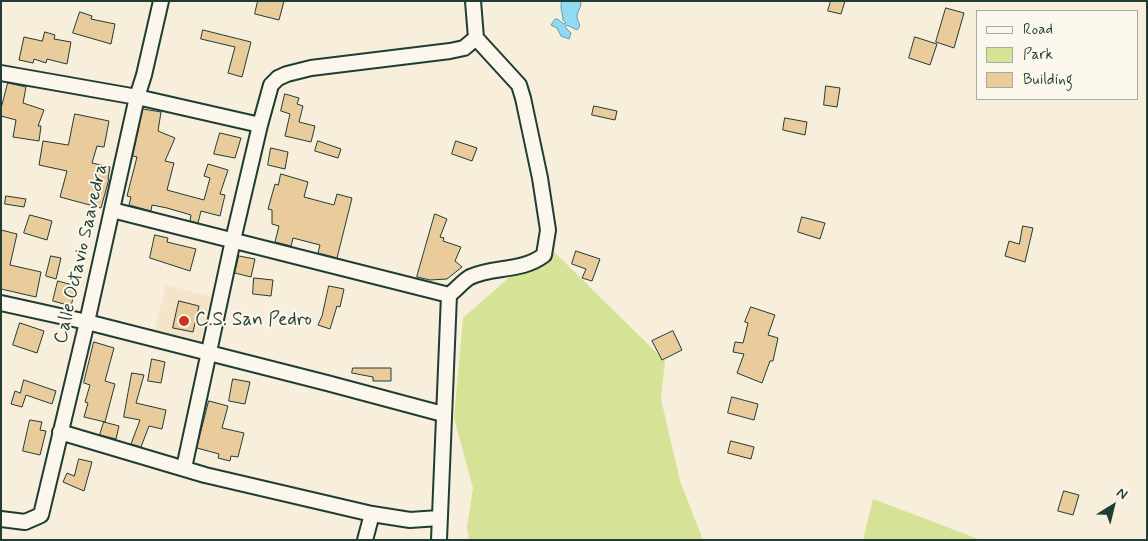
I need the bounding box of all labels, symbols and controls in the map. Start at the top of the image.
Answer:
legend [976,10,1138,100]
text: Road [1023,20,1053,40]
text: Park [1023,45,1053,65]
text: Building [1023,70,1073,90]
street label: Calle Octavio Saavedra [50,162,114,346]
place label: C.S. San Pedro [195,310,312,332]
marker: C.S. San Pedro [177,314,191,328]
north arrow [1088,481,1138,531]
text: N [1113,484,1131,504]

